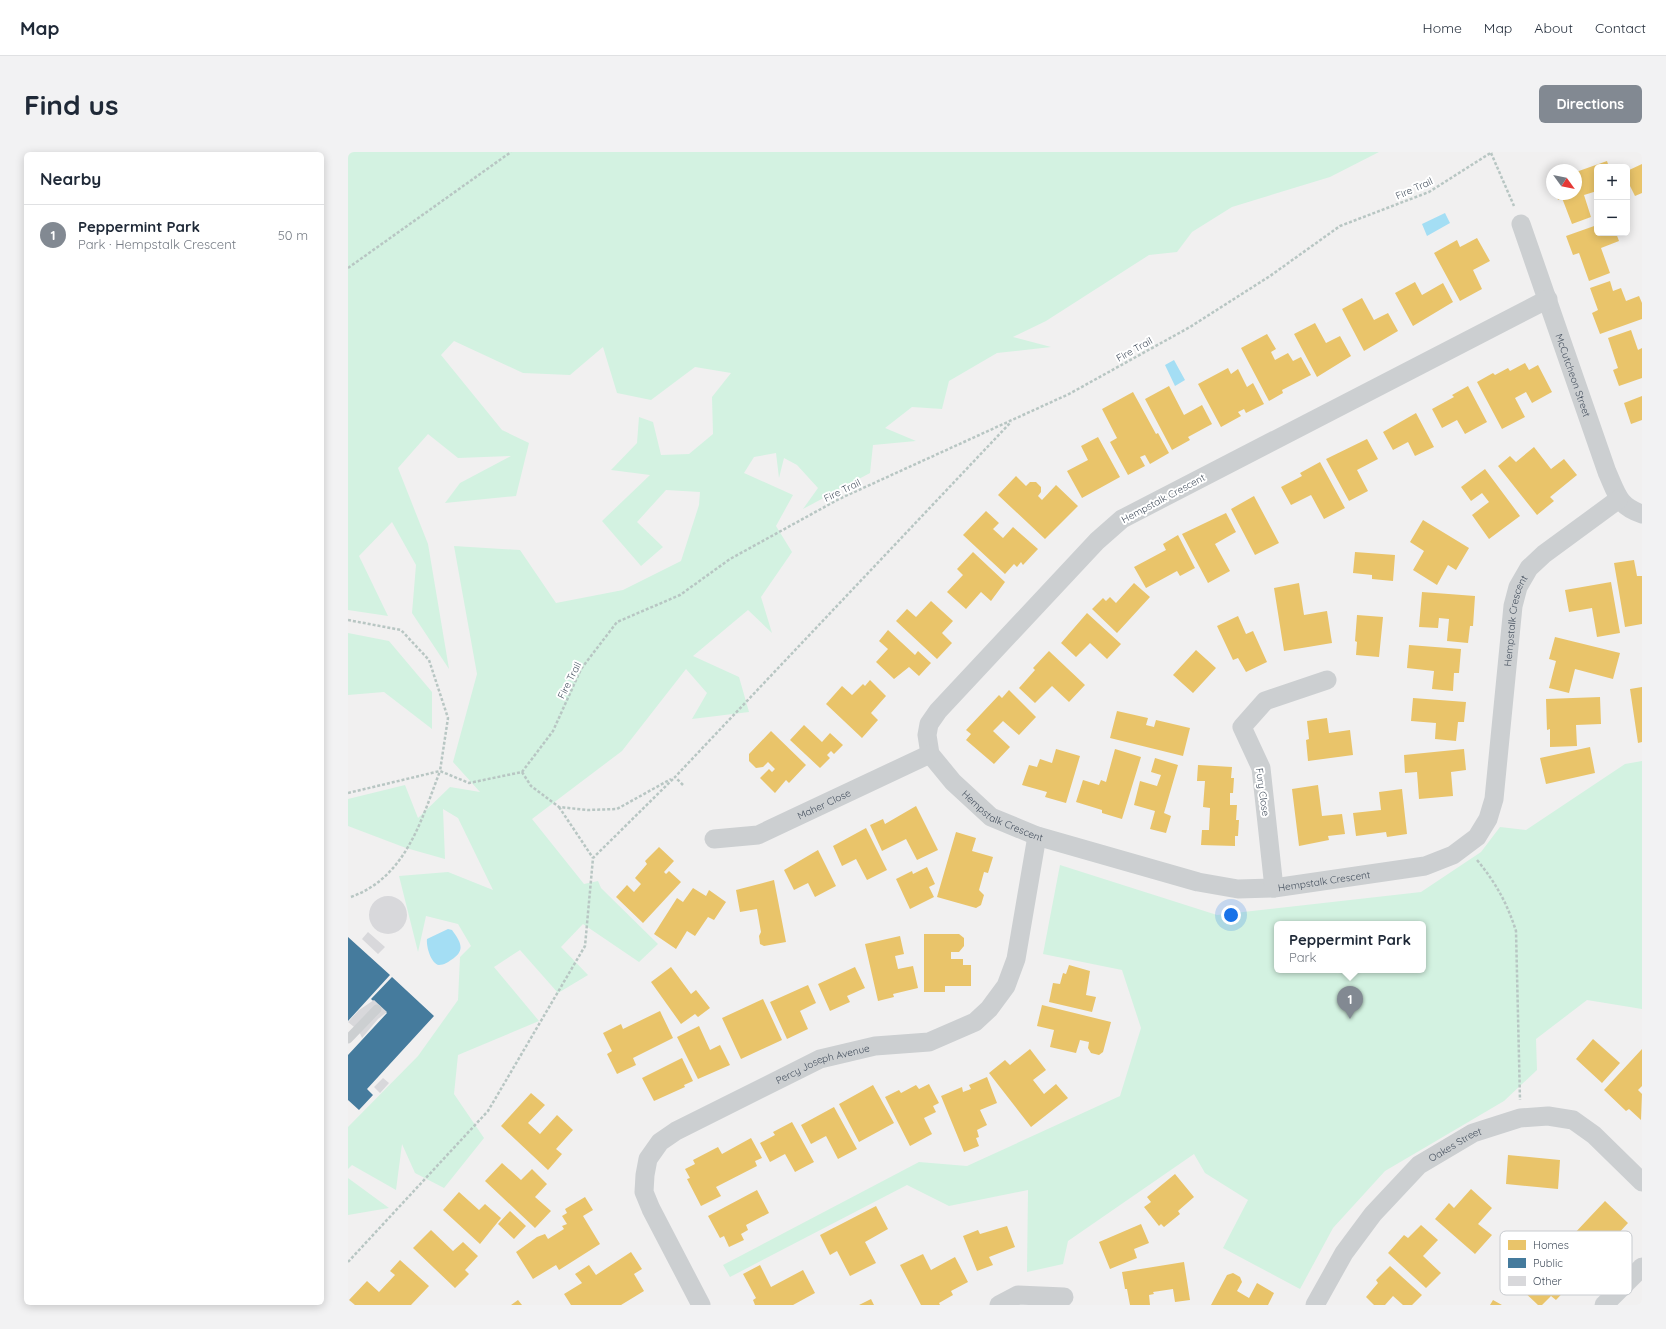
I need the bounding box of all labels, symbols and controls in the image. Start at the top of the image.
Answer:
text: Map [20,16,59,40]
text: Home [1423,19,1462,37]
text: Map [1484,19,1512,37]
text: About [1534,19,1573,37]
text: Contact [1595,19,1646,37]
button: Directions [1539,85,1642,123]
text: Find us [24,87,118,122]
north arrow [1546,164,1582,200]
map controls [1594,164,1630,236]
button: + [1594,164,1630,200]
text: Nearby [40,168,101,189]
street label: Fire Trail [1394,174,1435,202]
button: − [1594,200,1630,236]
text: Peppermint Park [78,217,200,236]
text: 1 [50,227,56,243]
text: 50 m [278,227,308,243]
text: Park · Hempstalk Crescent [78,236,236,252]
street label: McCutcheon Street [1552,332,1594,419]
street label: Fire Trail [1114,334,1155,365]
street label: Hempstalk Crescent [1119,471,1208,526]
street label: Fire Trail [822,476,863,505]
street label: Hempstalk Crescent [1501,572,1531,667]
street label: Fire Trail [555,660,584,701]
street label: Fury Close [1253,767,1272,817]
street label: Maher Close [795,786,853,823]
street label: Hempstalk Crescent [959,787,1045,845]
street label: Hempstalk Crescent [1277,868,1372,894]
your location [1221,905,1241,925]
popup [1274,921,1426,973]
text: Peppermint Park [1289,930,1411,949]
text: Park [1289,949,1317,965]
pin: 1 [1337,986,1363,1019]
street label: Percy Joseph Avenue [774,1041,871,1087]
street label: Oakes Street [1426,1125,1484,1165]
legend [1500,1231,1632,1295]
text: Homes [1533,1238,1569,1252]
text: Public [1533,1256,1563,1270]
text: Other [1533,1274,1563,1288]

